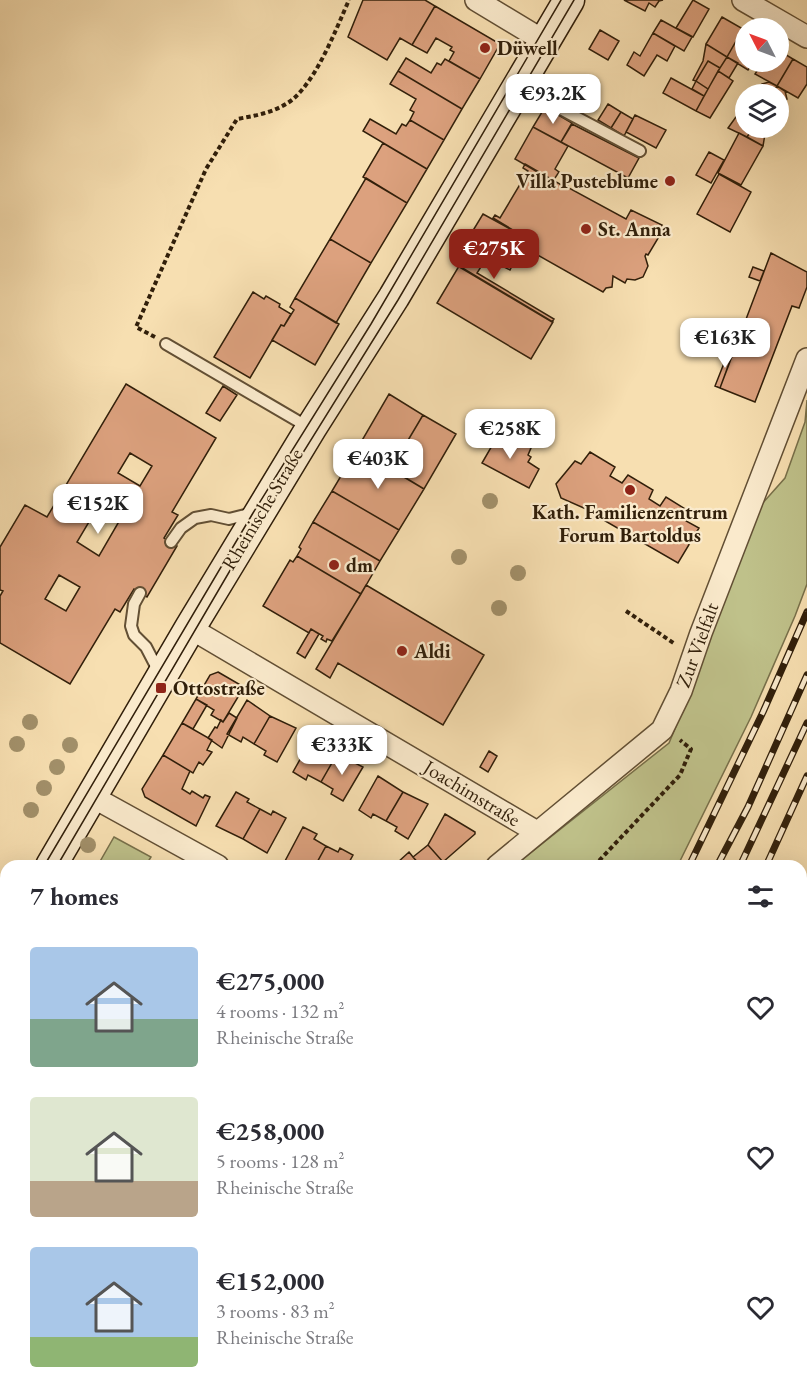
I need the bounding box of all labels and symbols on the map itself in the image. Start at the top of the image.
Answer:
north arrow [735,18,789,72]
place label: Düwell [497,35,558,61]
marker: Düwell [478,41,492,55]
pin: €93.2K [504,74,602,125]
place label: Villa Pusteblume [516,168,658,194]
marker: Villa Pusteblume [663,174,677,188]
place label: St. Anna [598,216,671,242]
marker: St. Anna [579,222,593,236]
pin: €275K [452,229,536,280]
pin: €163K [683,318,767,369]
pin: €258K [468,409,552,460]
pin: €403K [336,439,420,490]
street label: Rheinische Straße [215,443,309,575]
marker: Kath. Familienzentrum Forum Bartoldus [623,483,637,497]
pin: €152K [56,484,140,535]
place label: Kath. Familienzentrum Forum Bartoldus [532,499,728,548]
place label: dm [346,552,373,578]
marker: dm [327,558,341,572]
street label: Zur Vielfalt [670,598,725,691]
place label: Aldi [413,638,451,664]
marker: Aldi [395,644,409,658]
place label: Ottostraße [173,675,265,701]
marker: Ottostraße [154,681,168,695]
pin: €333K [300,725,384,776]
street label: Joachimstraße [417,753,525,832]

